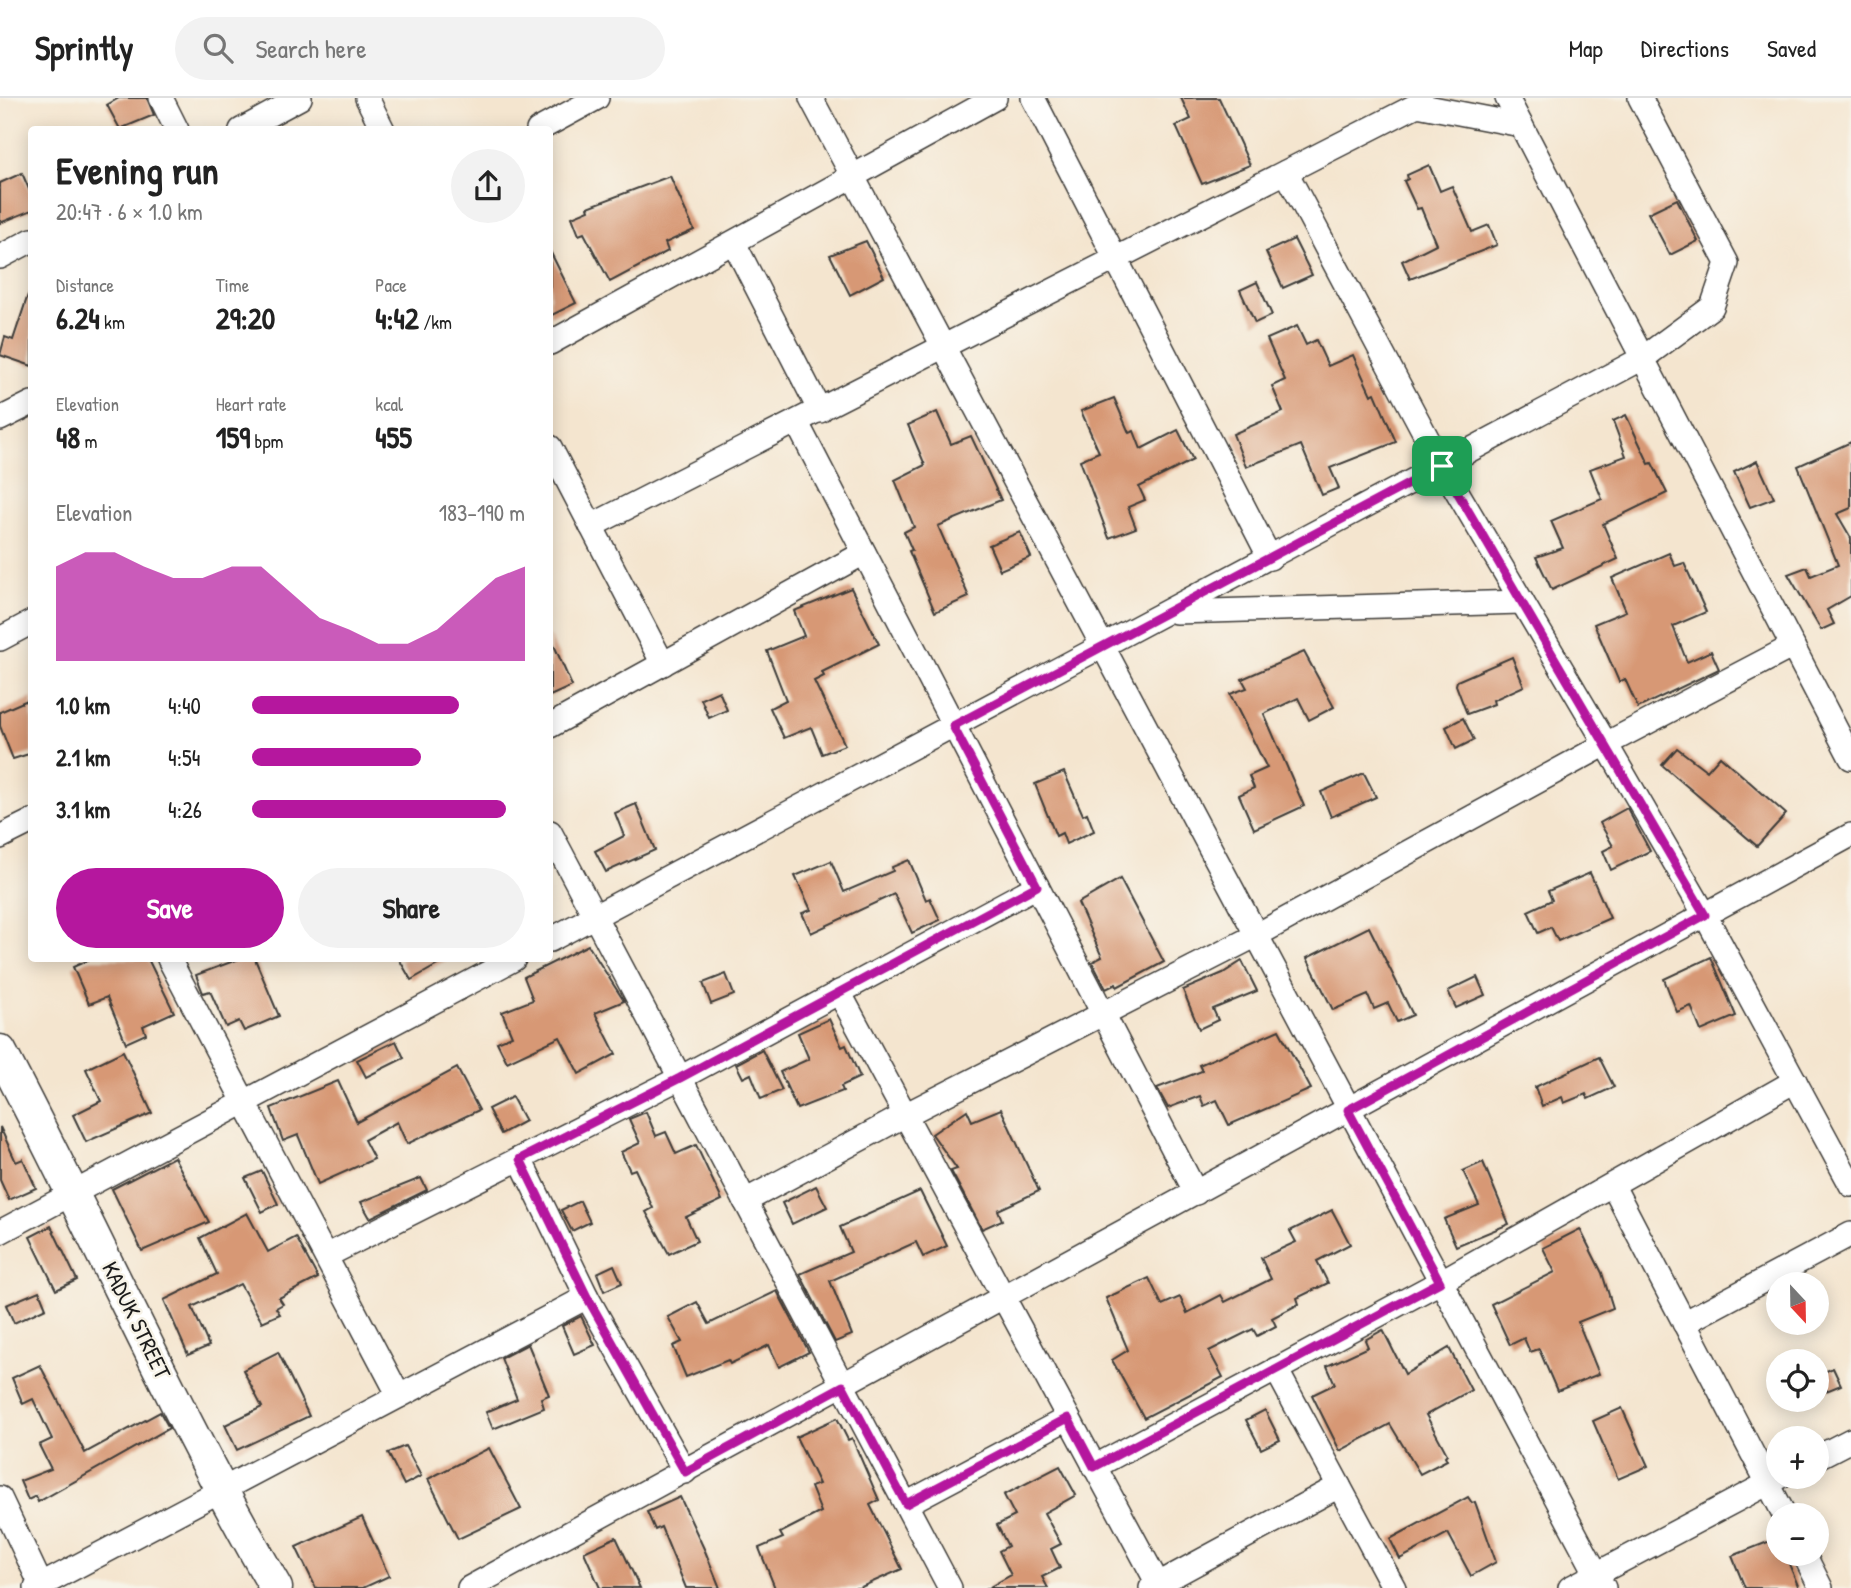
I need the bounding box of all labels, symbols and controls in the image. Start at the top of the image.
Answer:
search box [175,17,665,80]
text: Sprintly [35,26,133,70]
icon: search [199,29,237,67]
text: Search here [255,31,366,66]
text: Map [1569,32,1603,64]
text: Directions [1641,32,1729,64]
text: Saved [1767,32,1816,64]
text: Evening run [56,144,219,196]
button: share [451,149,525,223]
text: 20:47 · 6 × 1.0 km [56,196,203,227]
text: Distance [56,272,114,298]
text: Time [216,272,249,298]
text: Pace [375,272,407,298]
text: 6.24 [56,298,100,338]
text: 29:20 [216,298,275,338]
text: 4:42 [375,298,419,338]
text: km [100,309,125,335]
text: /km [419,309,452,335]
text: Elevation [56,391,119,417]
text: Heart rate [216,391,287,417]
text: kcal [375,391,403,417]
text: 48 [56,417,80,457]
text: 159 [216,417,250,457]
text: 455 [375,417,412,457]
text: m [80,428,98,454]
text: bpm [250,428,284,454]
pin [1412,436,1472,496]
icon: arrive [1423,447,1461,485]
text: Elevation [56,497,132,528]
text: 183–190 m [439,497,525,528]
text: 1.0 km [56,690,110,721]
text: 4:40 [168,690,201,721]
text: 2.1 km [56,742,111,773]
text: 4:54 [168,742,200,773]
text: 3.1 km [56,794,110,825]
text: 4:26 [168,794,202,825]
button: Save [56,868,284,948]
button: Share [298,868,525,948]
street label: KADUK STREET [95,1256,179,1384]
north arrow [1766,1272,1829,1335]
map controls [1766,1272,1829,1566]
button: locate [1766,1349,1829,1412]
button: + [1766,1426,1829,1489]
button: − [1766,1503,1829,1566]

